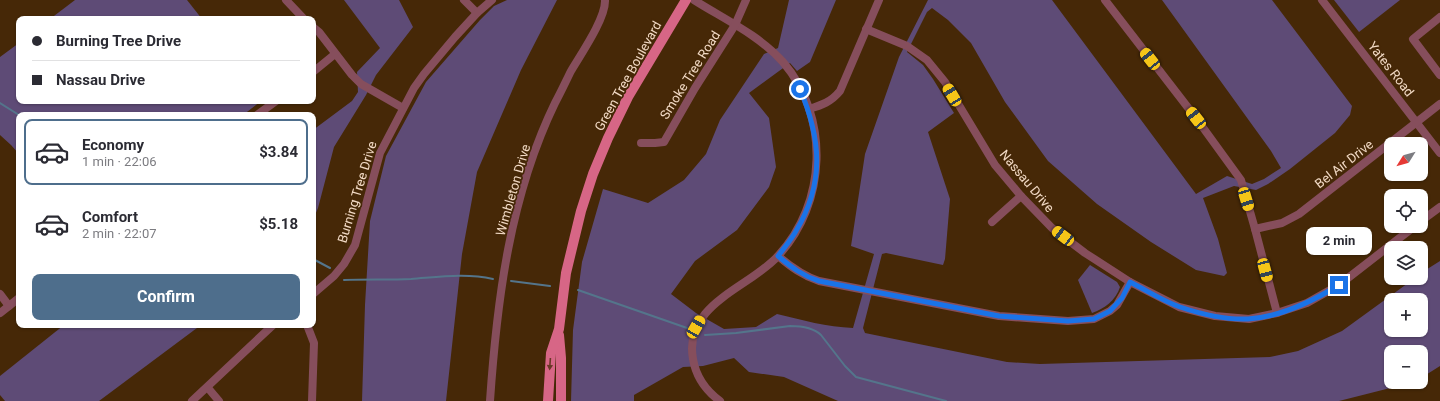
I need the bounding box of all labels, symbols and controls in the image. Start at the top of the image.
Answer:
street label: Green Tree Boulevard [592,18,664,134]
street label: Smoke Tree Road [657,28,723,122]
text: Burning Tree Drive [56,32,181,50]
street label: Yates Road [1365,39,1417,99]
car [1138,46,1162,72]
text: Nassau Drive [56,71,145,89]
route start [791,80,809,98]
car [941,82,963,108]
car [1184,105,1208,131]
icon: car [34,134,70,170]
text: Economy [82,136,144,154]
street label: Bel Air Drive [1312,137,1376,191]
north arrow [1384,137,1428,181]
map controls [1384,137,1428,389]
street label: Burning Tree Drive [334,139,380,245]
street label: Wimbleton Drive [493,142,533,238]
text: $3.84 [259,143,298,161]
street label: Nassau Drive [997,147,1057,215]
text: 1 min · 22:06 [82,154,157,169]
car [1237,186,1255,212]
button: locate [1384,189,1428,233]
icon: car [34,206,70,242]
text: Comfort [82,208,138,226]
text: $5.18 [259,215,298,233]
car [1050,224,1076,248]
text: 2 min · 22:07 [82,226,157,241]
callout: 2 min [1306,227,1372,255]
text: 2 min [1323,233,1355,248]
button: layers [1384,241,1428,285]
car [1256,257,1274,283]
button: Confirm [32,274,300,320]
route end [1330,276,1348,294]
button: + [1384,293,1428,337]
car [685,314,707,340]
button: − [1384,345,1428,389]
one-way arrow [547,358,554,370]

